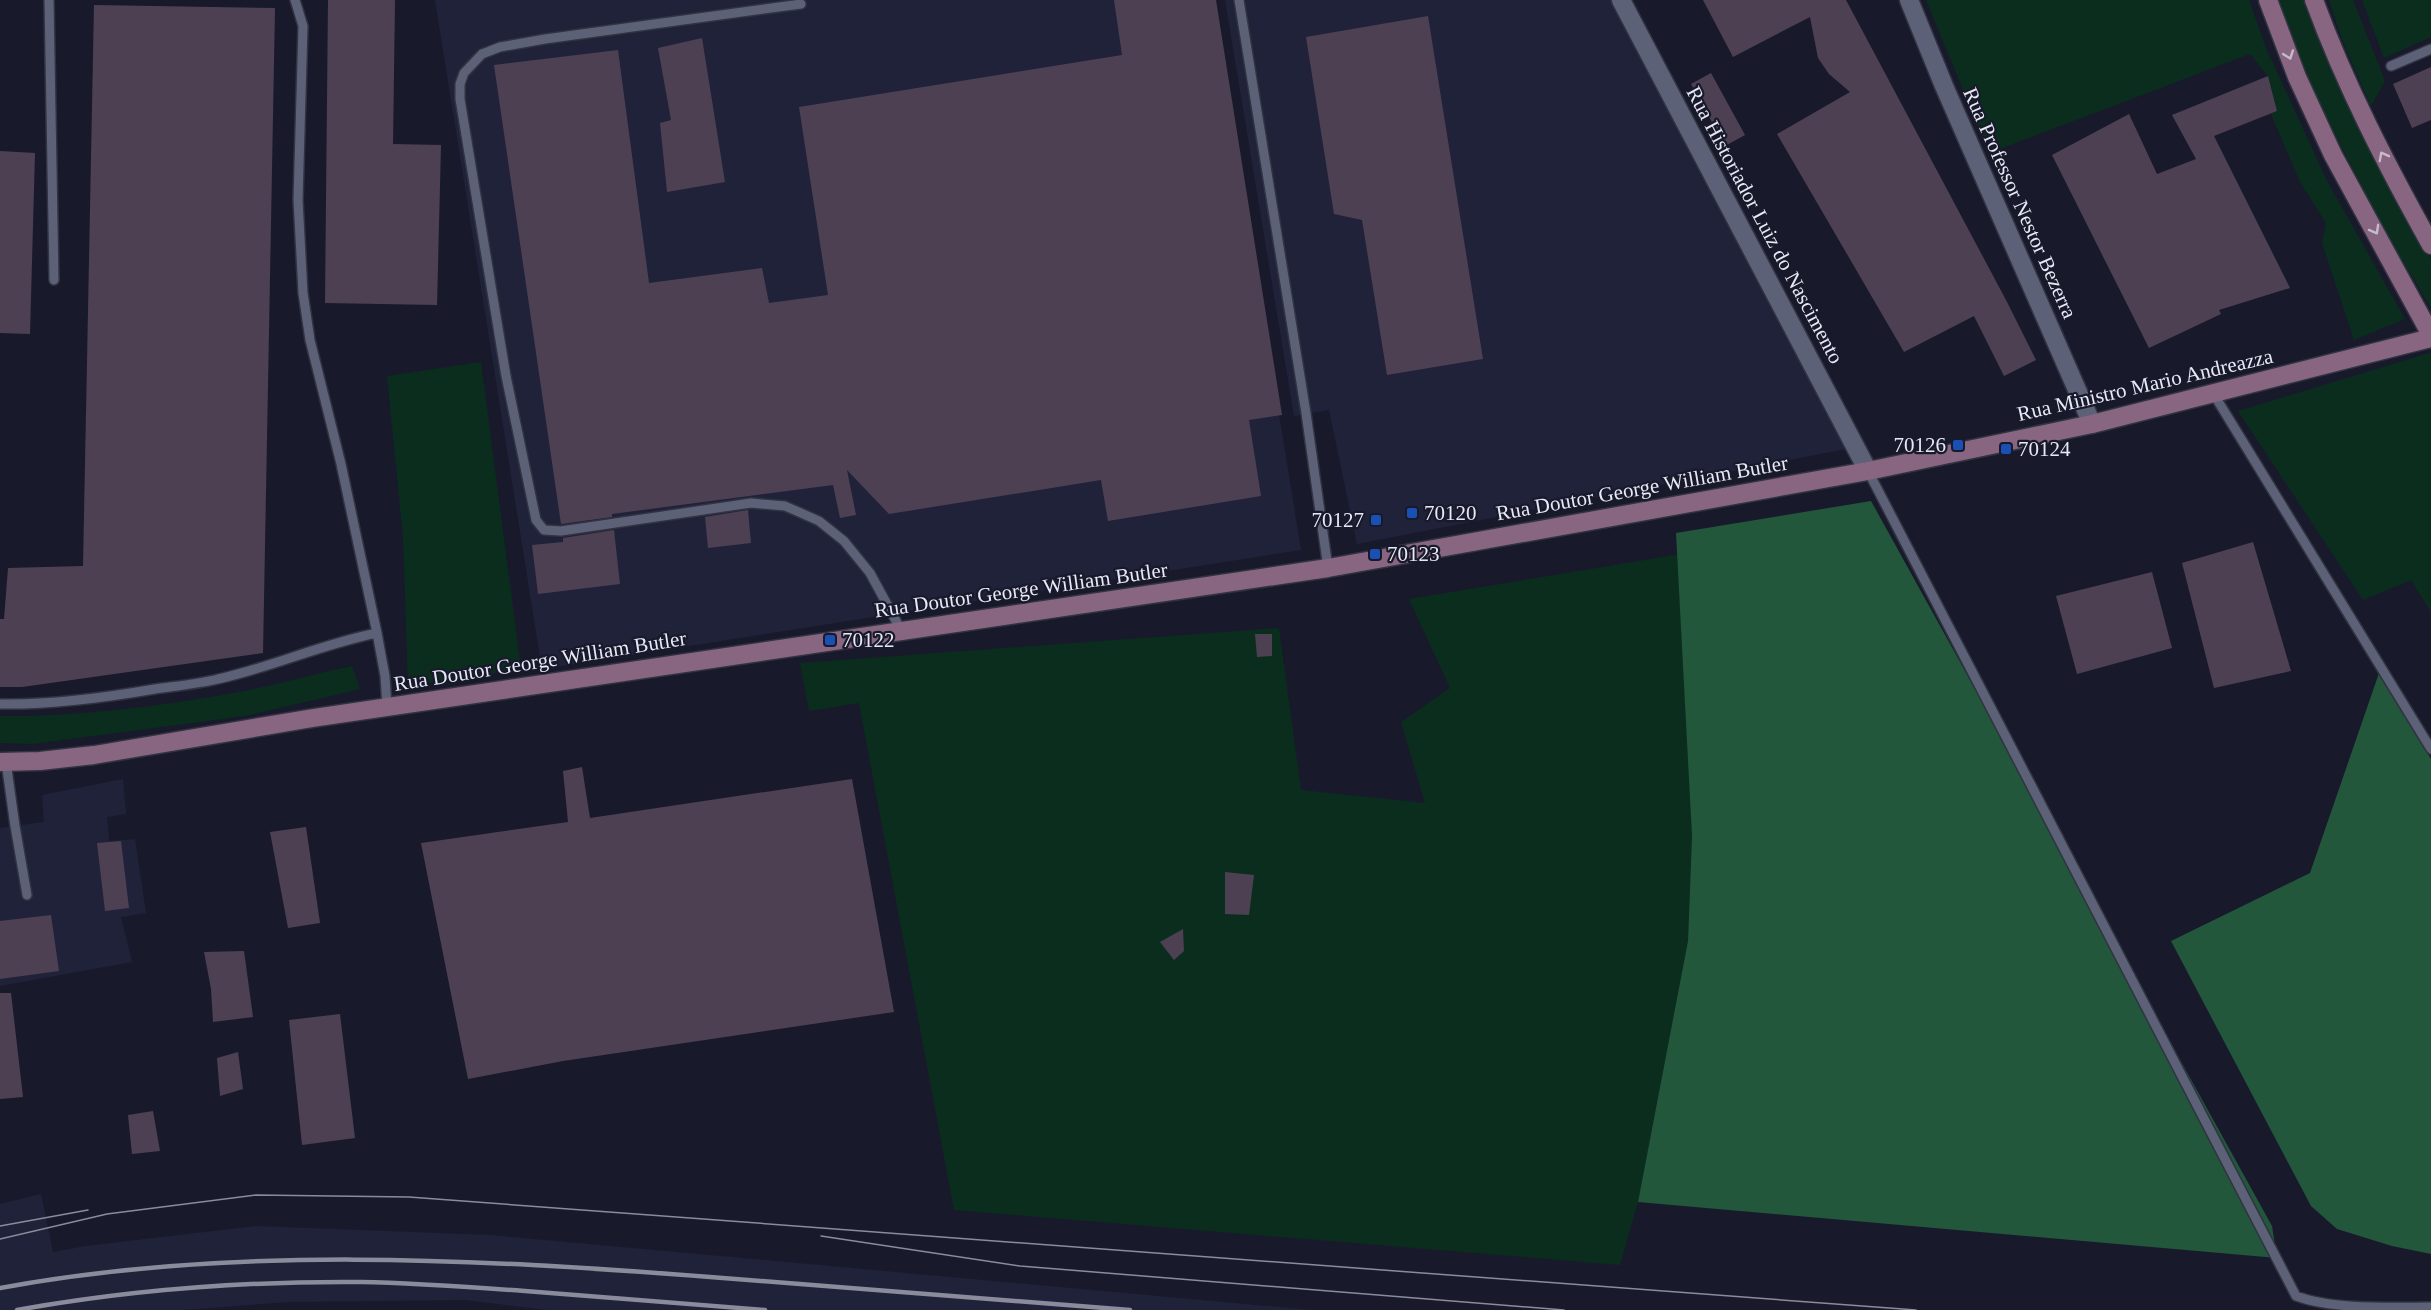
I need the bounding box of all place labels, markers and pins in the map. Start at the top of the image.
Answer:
place label: 70126 [1894,433,1946,457]
place label: 70124 [2018,437,2071,461]
marker: 70126 [1951,438,1965,452]
marker: 70124 [1999,442,2013,456]
place label: 70120 [1424,501,1477,525]
marker: 70120 [1405,506,1419,520]
place label: 70127 [1312,508,1364,532]
marker: 70127 [1369,513,1383,527]
place label: 70123 [1387,542,1440,566]
marker: 70123 [1368,547,1382,561]
place label: 70122 [842,628,895,652]
marker: 70122 [823,633,837,647]

